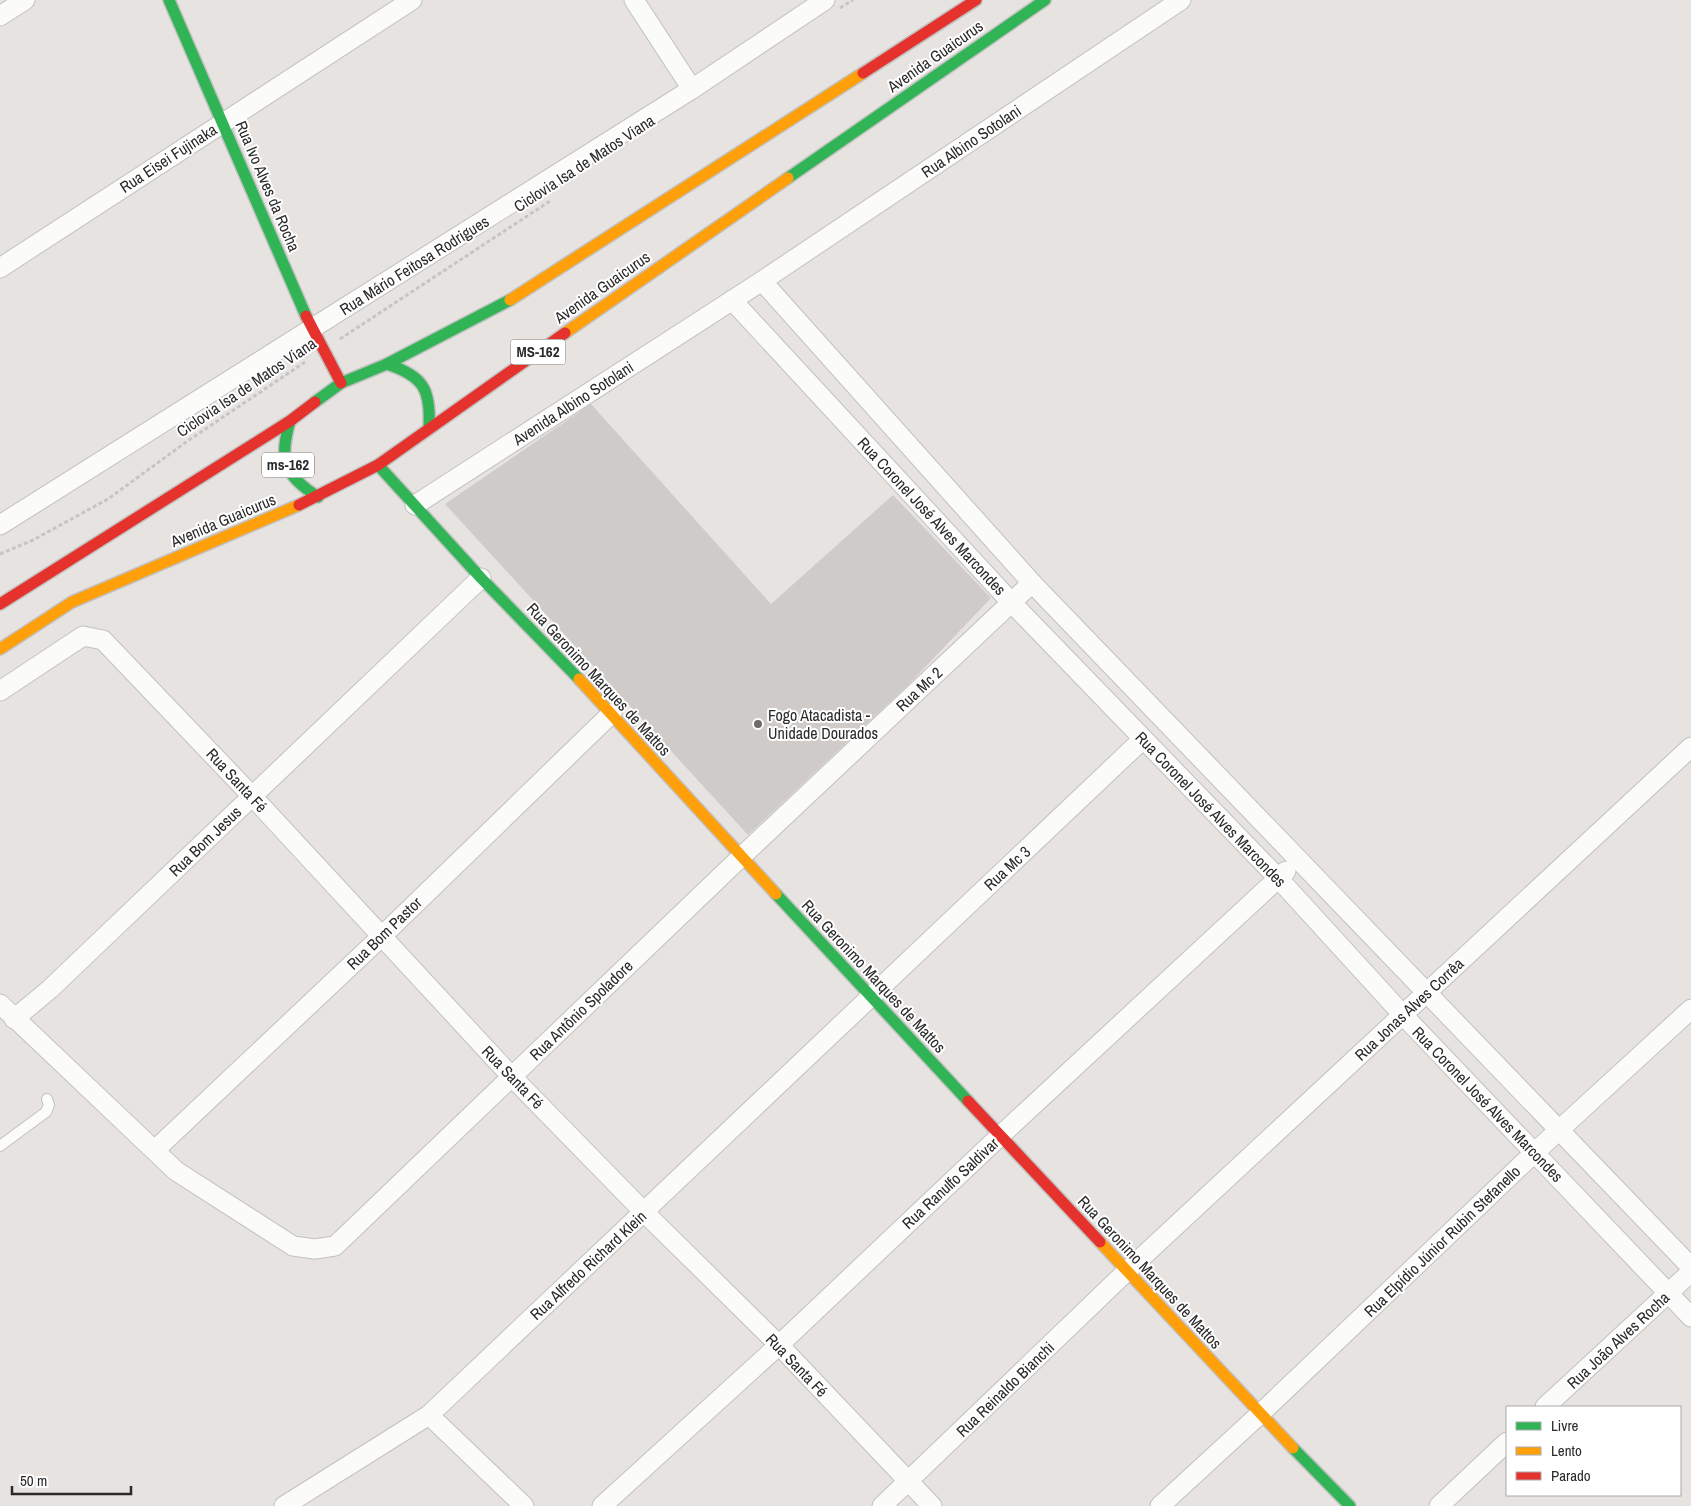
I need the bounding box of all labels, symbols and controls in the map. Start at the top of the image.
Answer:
street label: Avenida Guaicurus [882,15,987,98]
street label: Rua Albino Sotolani [917,99,1025,183]
street label: Ciclovia Isa de Matos Viana [509,109,659,217]
street label: Rua Ivo Alves da Rocha [231,117,306,255]
street label: Rua Eisei Fujinaka [115,118,221,198]
street label: Rua Mário Feitosa Rodrigues [335,210,493,320]
street label: Avenida Guaicurus [549,246,654,329]
street label: Ciclovia Isa de Matos Viana [172,332,321,442]
road number: MS-162 [510,340,566,364]
street label: Avenida Albino Sotolani [508,356,638,451]
street label: Rua Coronel José Alves Marcondes [853,432,1011,600]
road number: ms-162 [262,452,314,478]
street label: Avenida Guaicurus [166,488,279,552]
street label: Rua Geronimo Marques de Mattos [522,598,676,760]
street label: Rua Mc 2 [891,662,947,716]
place label: Fogo Atacadista - Unidade Dourados [768,704,878,744]
marker: Fogo Atacadista - Unidade Dourados [752,718,764,730]
street label: Rua Coronel José Alves Marcondes [1131,726,1291,892]
street label: Rua Santa Fé [202,743,272,817]
street label: Rua Bom Jesus [164,801,246,881]
street label: Rua Mc 3 [979,841,1035,895]
street label: Rua Bom Pastor [342,891,427,974]
street label: Rua Geronimo Marques de Mattos [797,895,951,1057]
street label: Rua Jonas Alves Corrêa [1350,952,1469,1065]
street label: Rua Antônio Spoladore [525,955,637,1065]
street label: Rua Coronel José Alves Marcondes [1408,1021,1568,1187]
street label: Rua Santa Fé [477,1040,549,1114]
street label: Rua Ranulfo Saldivar [897,1132,1004,1234]
street label: Rua Elpídio Júnior Rubin Stefanello [1359,1160,1525,1322]
street label: Rua Geronimo Marques de Mattos [1073,1191,1227,1353]
street label: Rua Alfredo Richard Klein [525,1205,651,1325]
street label: Rua João Alves Rocha [1562,1286,1675,1393]
street label: Rua Santa Fé [761,1328,833,1402]
street label: Rua Reinaldo Bianchi [951,1336,1059,1442]
legend [1506,1406,1681,1496]
text: Livre [1551,1415,1579,1436]
text: Lento [1551,1440,1582,1461]
scale bar [12,1464,131,1496]
text: Parado [1551,1465,1591,1486]
text: 50 m [20,1470,47,1491]

